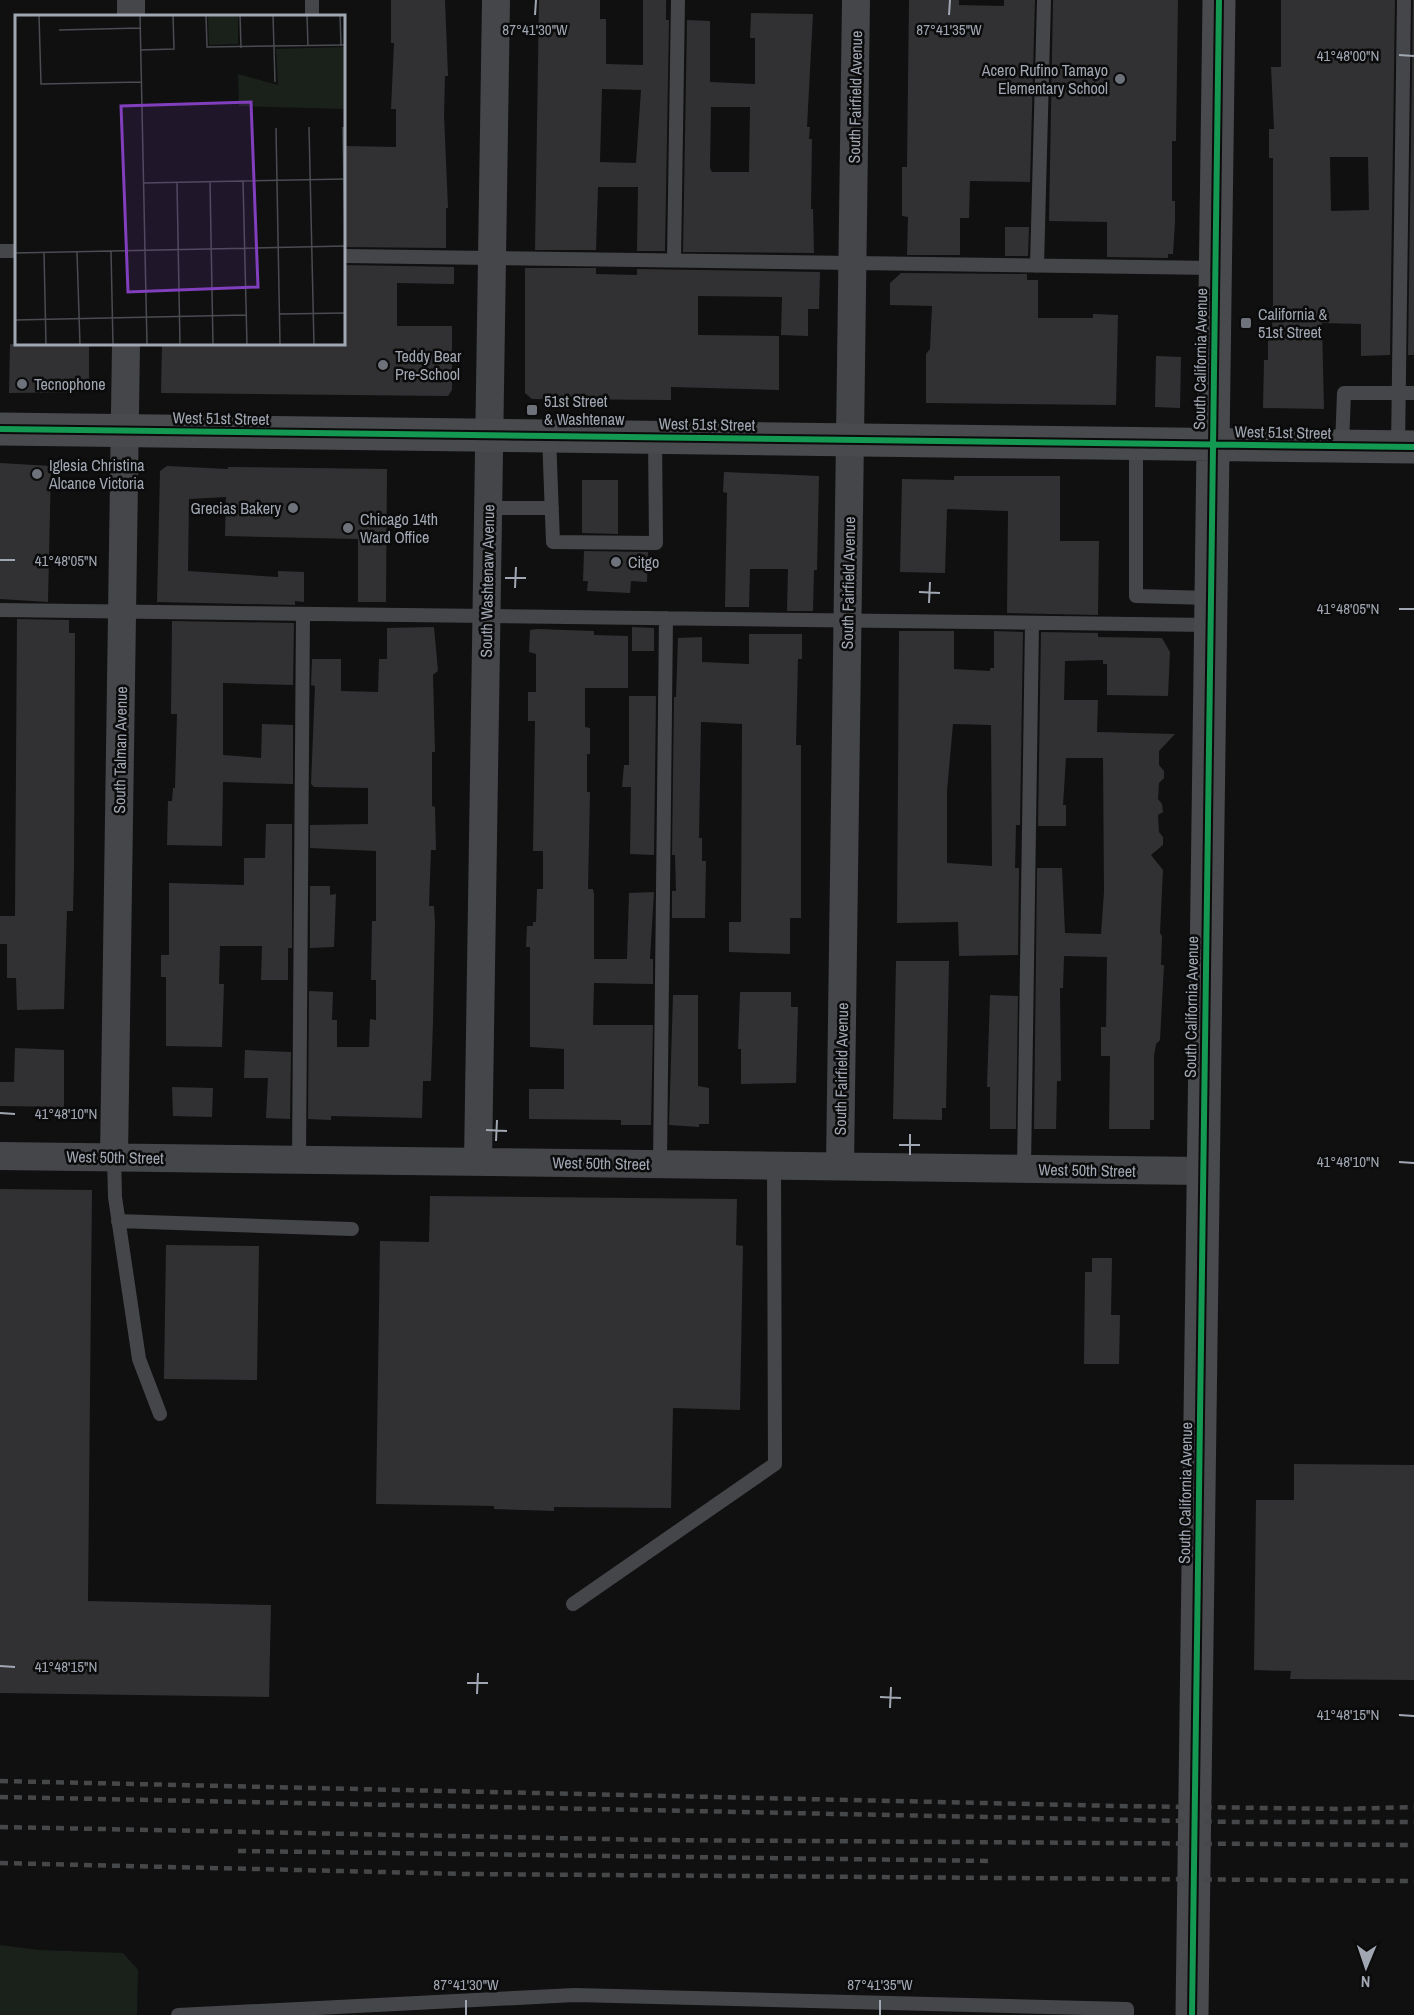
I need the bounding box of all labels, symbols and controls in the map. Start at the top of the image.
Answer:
inset map [15,15,345,345]
text: 87°41'30"W [502,19,568,40]
text: 87°41'35"W [916,19,982,40]
street label: South Fairfield Avenue [843,31,867,163]
text: 41°48'00"N [1317,45,1379,66]
place label: Acero Rufino Tamayo Elementary School [981,59,1108,99]
marker: Acero Rufino Tamayo Elementary School [1113,72,1127,86]
street label: South California Avenue [1188,288,1212,430]
place label: California & 51st Street [1258,303,1328,343]
marker: California & 51st Street [1239,316,1253,330]
place label: Teddy Bear Pre-School [395,345,462,385]
marker: Teddy Bear Pre-School [376,358,390,372]
place label: Tecnophone [34,373,106,395]
marker: Tecnophone [15,377,29,391]
place label: 51st Street & Washtenaw [544,390,625,430]
marker: 51st Street & Washtenaw [525,403,539,417]
street label: West 51st Street [172,406,270,430]
street label: West 51st Street [658,412,756,436]
street label: West 51st Street [1234,420,1332,444]
place label: Iglesia Christina Alcance Victoria [48,454,145,494]
marker: Iglesia Christina Alcance Victoria [30,467,44,481]
place label: Grecias Bakery [191,497,281,519]
marker: Grecias Bakery [286,501,300,515]
street label: South Washtenaw Avenue [475,504,499,658]
place label: Chicago 14th Ward Office [360,508,438,548]
street label: South Fairfield Avenue [836,517,860,649]
marker: Chicago 14th Ward Office [341,521,355,535]
text: 41°48'05"N [35,550,97,571]
place label: Citgo [628,551,659,573]
marker: Citgo [609,555,623,569]
text: 41°48'05"N [1317,598,1379,619]
street label: South Talman Avenue [108,686,132,814]
street label: South California Avenue [1179,936,1203,1078]
street label: South Fairfield Avenue [829,1003,853,1135]
text: 41°48'10"N [35,1103,97,1124]
street label: West 50th Street [66,1145,164,1169]
street label: West 50th Street [552,1151,650,1175]
text: 41°48'10"N [1317,1151,1379,1172]
street label: West 50th Street [1038,1158,1136,1182]
street label: South California Avenue [1173,1422,1197,1564]
text: 41°48'15"N [35,1656,97,1677]
text: 41°48'15"N [1317,1704,1379,1725]
north arrow [1336,1937,1396,1997]
text: N [1360,1971,1371,1993]
text: 87°41'30"W [433,1974,499,1995]
text: 87°41'35"W [847,1974,913,1995]

